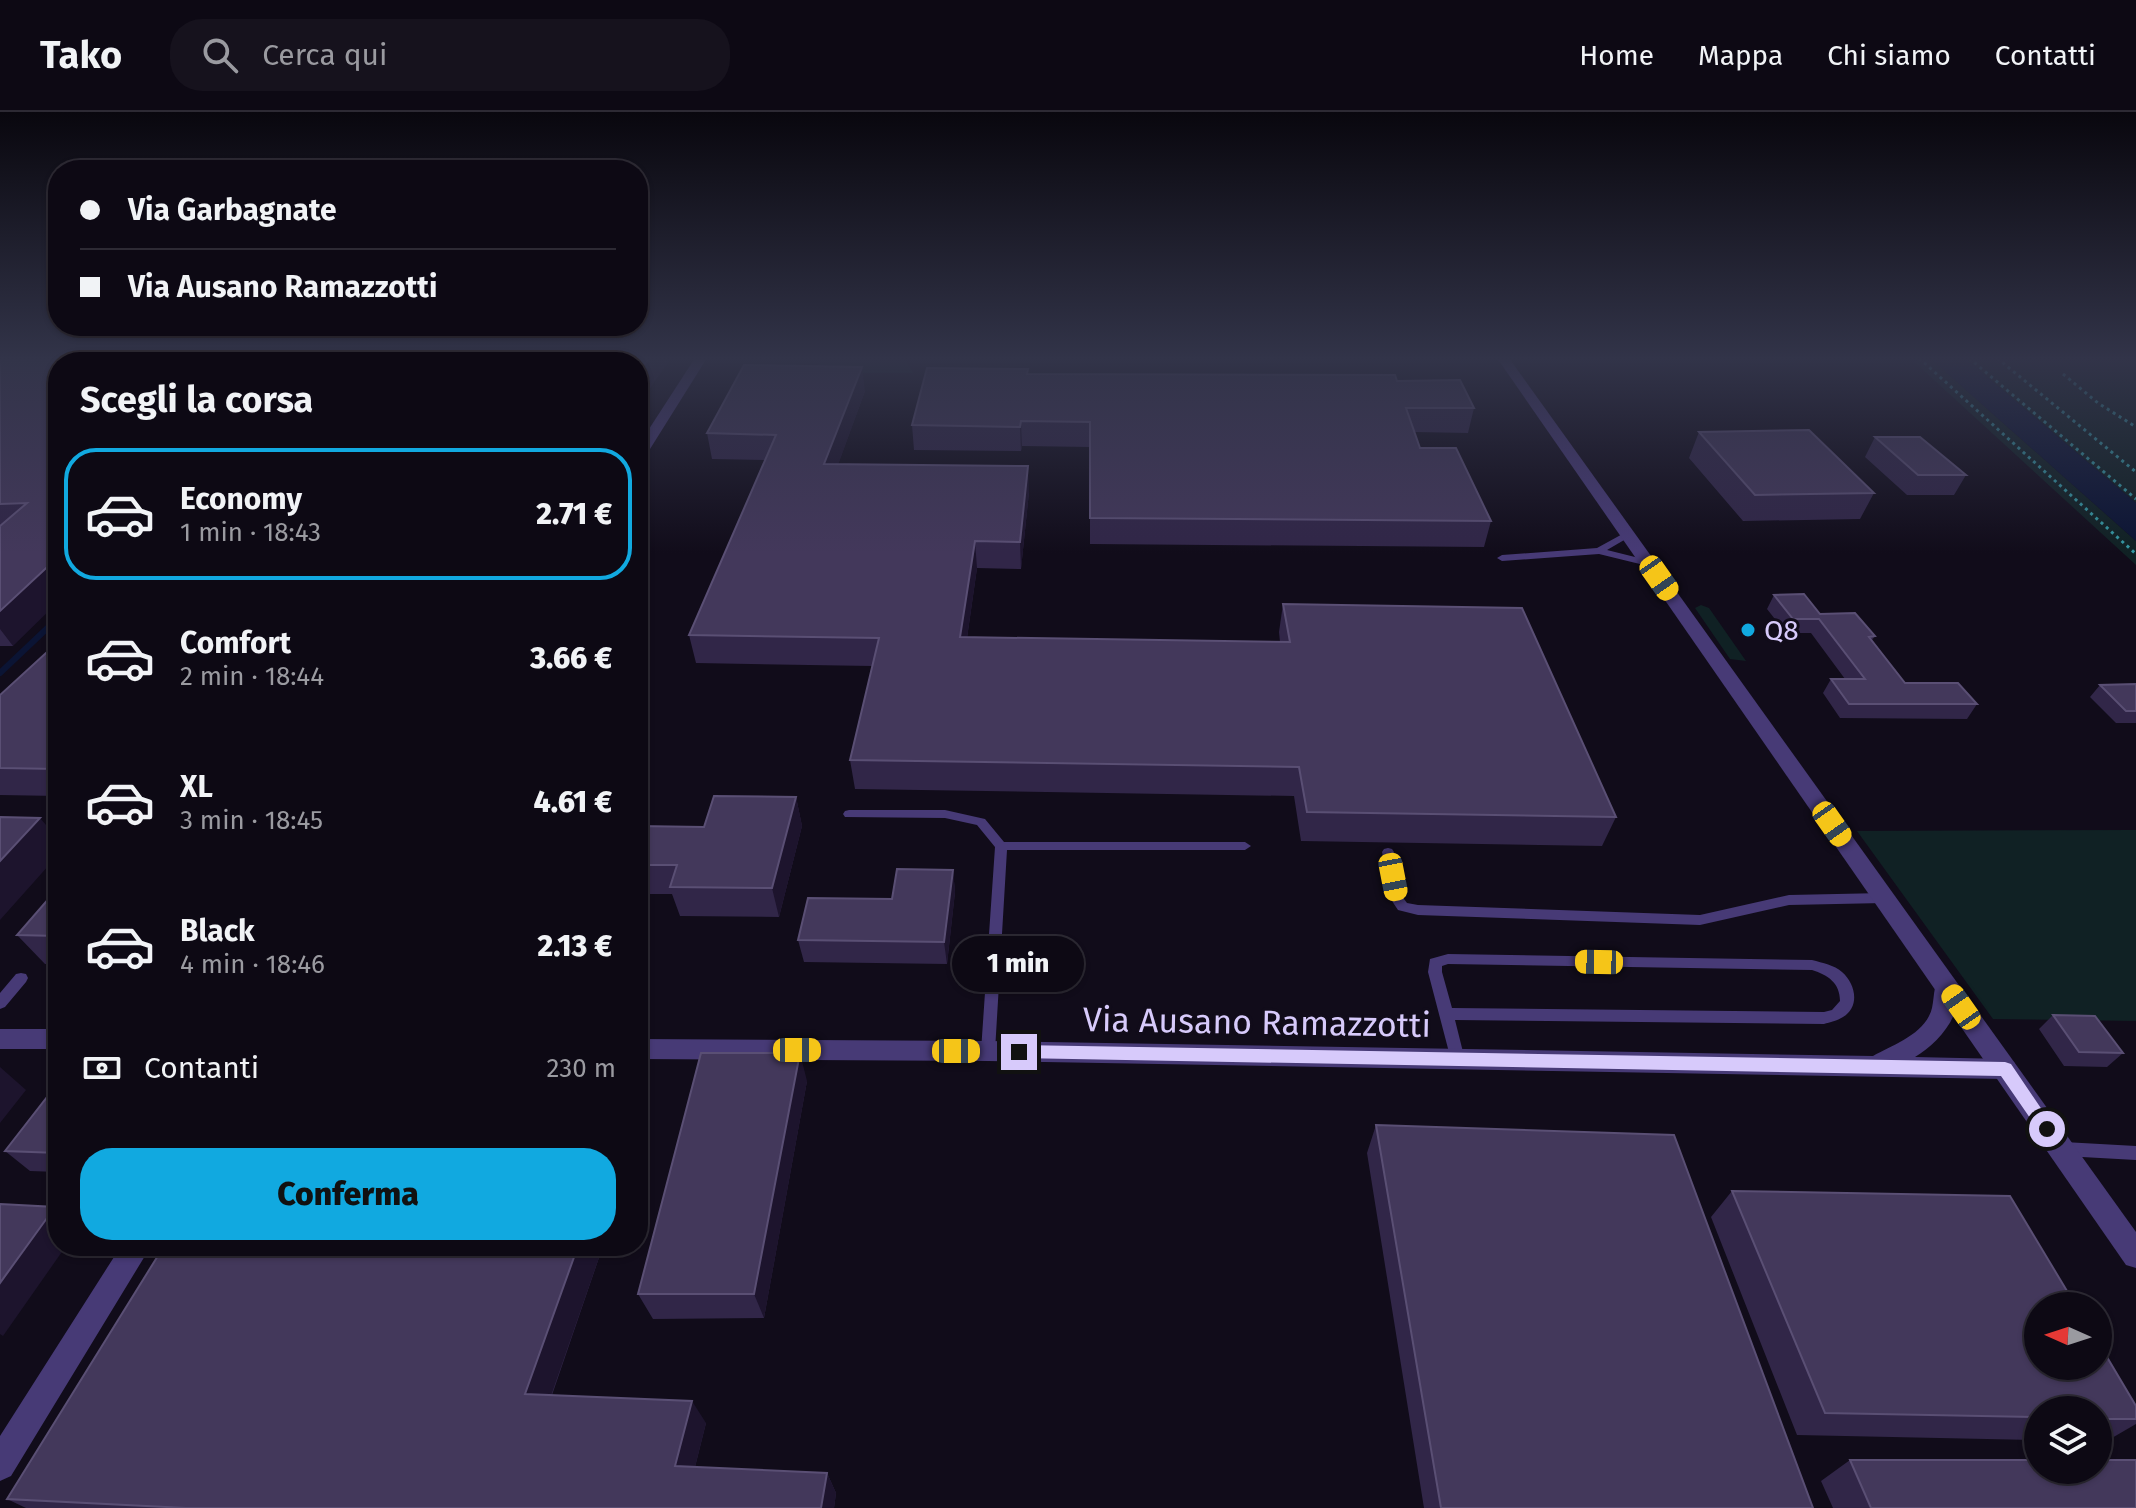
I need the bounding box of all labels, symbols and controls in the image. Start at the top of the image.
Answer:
search box [170,19,730,91]
text: Tako [40,32,122,78]
icon: search [198,33,242,77]
text: Cerca qui [262,37,388,73]
text: Home [1579,39,1654,72]
text: Mappa [1698,39,1783,72]
text: Chi siamo [1827,39,1951,72]
text: Contatti [1995,39,2096,72]
text: Via Garbagnate [128,192,337,228]
text: Via Ausano Ramazzotti [128,269,437,305]
text: Scegli la corsa [80,378,313,422]
icon: car [84,478,156,550]
text: Economy [180,481,302,517]
text: 2.71 € [536,496,612,532]
text: 1 min · 18:43 [180,517,321,548]
car [1635,551,1683,605]
place label: Q8 [1764,614,1799,647]
marker: Q8 [1739,621,1757,639]
icon: car [84,622,156,694]
text: Comfort [180,625,291,661]
text: 3.66 € [530,640,612,676]
text: 2 min · 18:44 [180,661,324,692]
icon: car [84,766,156,838]
text: XL [180,769,213,805]
text: 4.61 € [534,784,612,820]
car [1808,797,1856,851]
text: 3 min · 18:45 [180,805,323,836]
car [1377,851,1409,903]
icon: car [84,910,156,982]
text: Black [180,913,255,949]
text: 2.13 € [537,928,612,964]
callout: 1 min [953,936,1085,992]
text: 1 min [987,948,1049,979]
text: 4 min · 18:46 [180,949,325,980]
car [1575,950,1623,974]
car [1937,980,1985,1034]
street label: Via Ausano Ramazzotti [1083,999,1431,1046]
route end [1001,1034,1037,1070]
car [773,1038,821,1062]
car [932,1039,980,1063]
icon: cash [80,1046,124,1090]
text: Contanti [144,1050,259,1086]
text: 230 m [547,1053,616,1084]
route start [2029,1111,2065,1147]
button: Conferma [80,1148,616,1240]
north arrow [2024,1292,2112,1380]
map controls [2024,1292,2112,1484]
button: layers [2024,1396,2112,1484]

